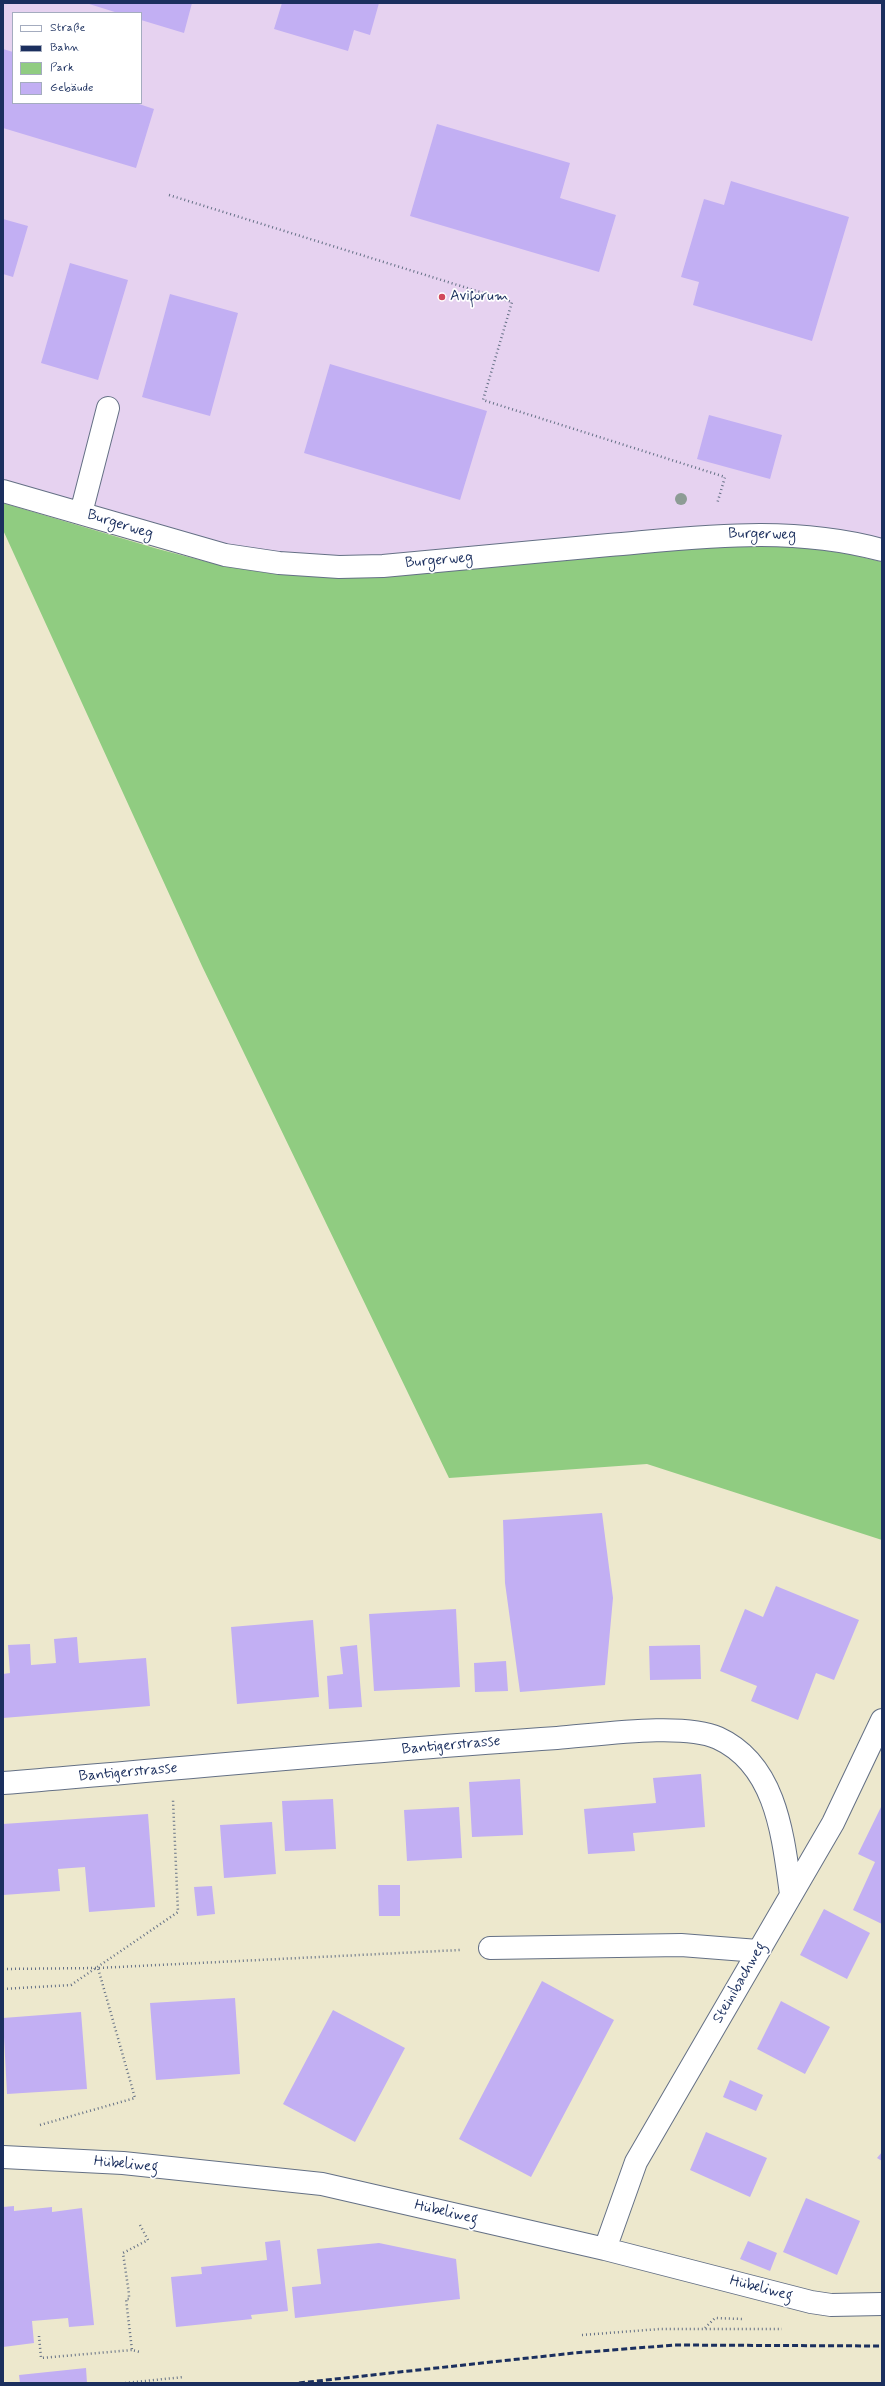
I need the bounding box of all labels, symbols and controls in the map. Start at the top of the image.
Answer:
legend [12,12,142,104]
text: Straße [50,20,85,36]
text: Bahn [50,40,79,56]
text: Park [50,60,74,76]
text: Gebäude [50,80,93,96]
place label: Aviforum [450,288,508,306]
marker: Aviforum [437,292,447,302]
street label: Burgerweg [85,506,155,544]
street label: Burgerweg [728,525,796,545]
street label: Burgerweg [404,549,474,573]
street label: Bantigerstrasse [401,1733,501,1759]
street label: Bantigerstrasse [78,1760,178,1786]
street label: Steinibachweg [709,1939,771,2027]
street label: Hübeliweg [93,2153,159,2177]
street label: Hübeliweg [413,2197,479,2229]
street label: Hübeliweg [727,2272,795,2306]

